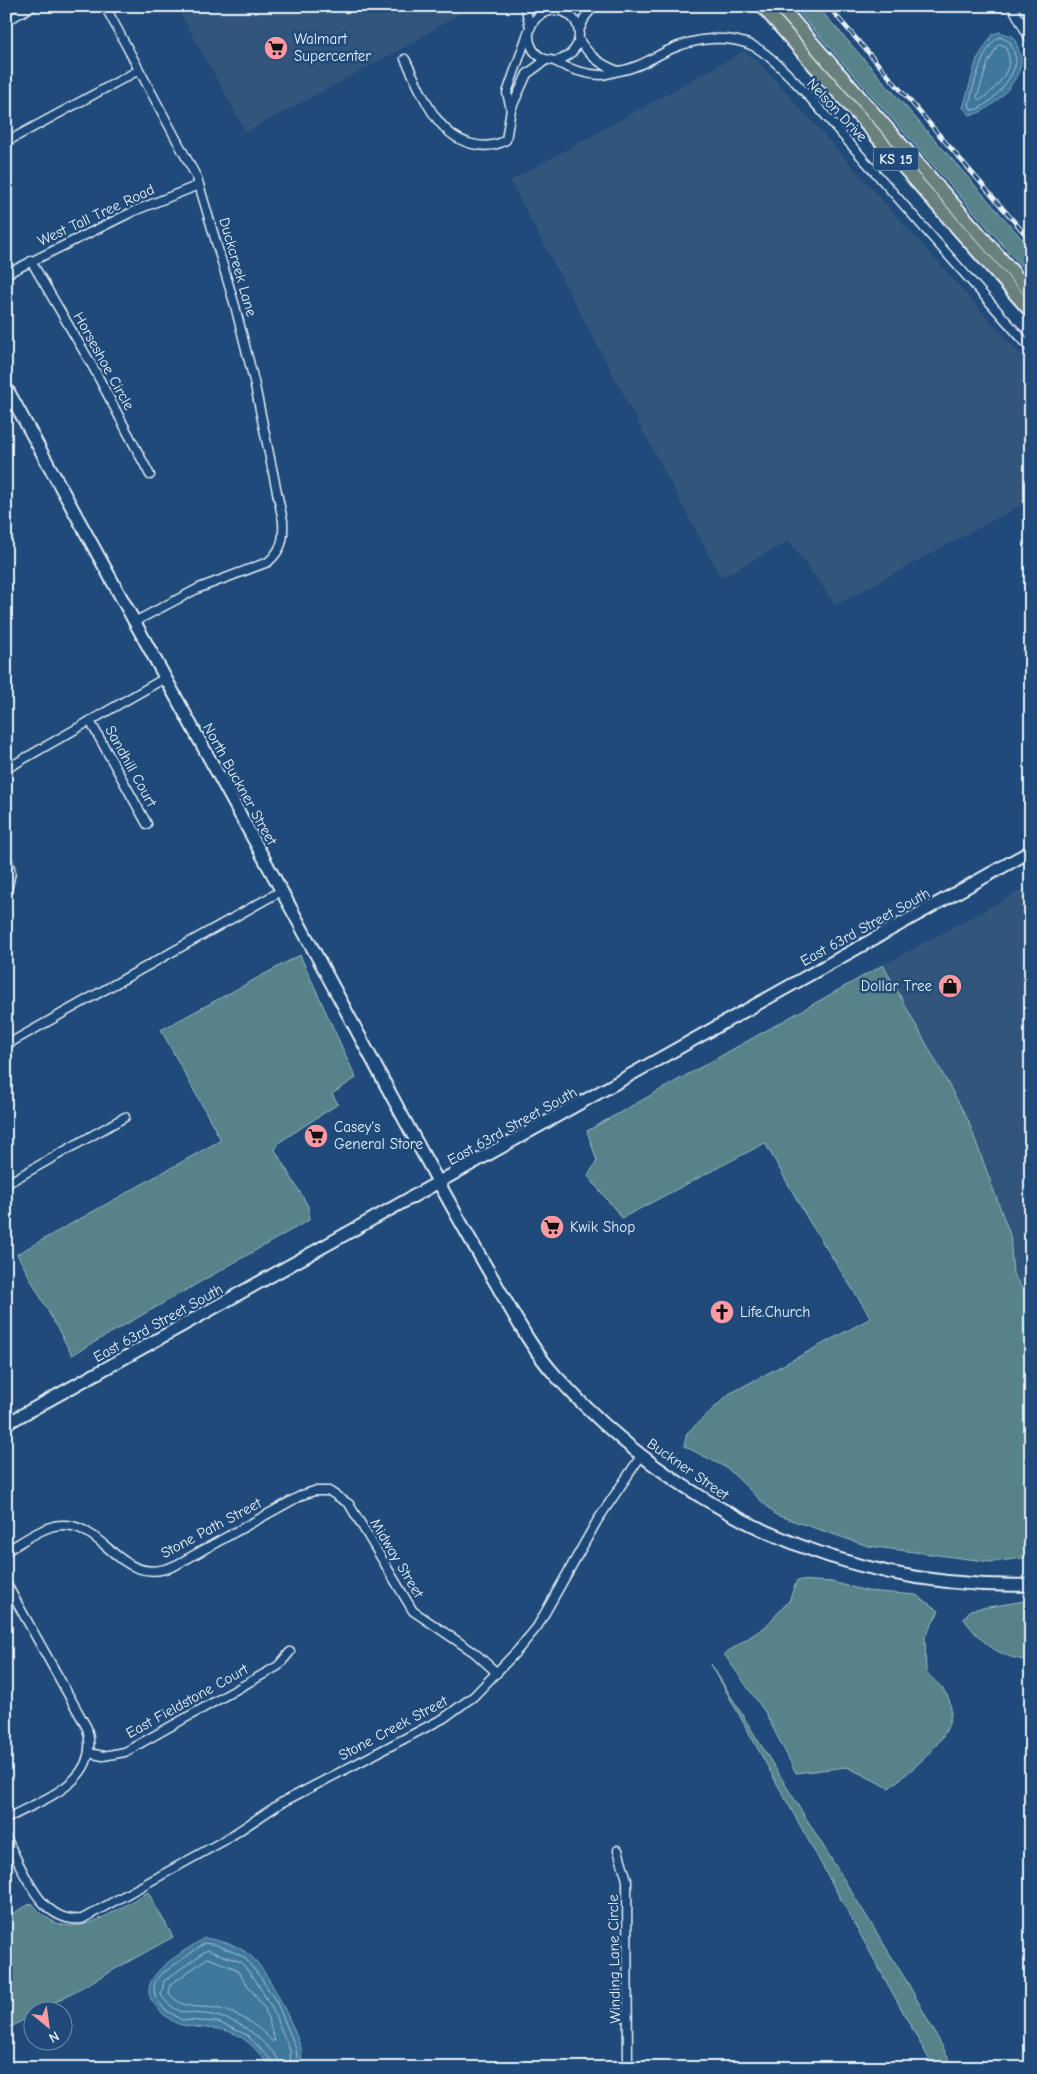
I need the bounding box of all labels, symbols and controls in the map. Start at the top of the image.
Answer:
place label: Walmart Supercenter [294,30,371,65]
supermarket icon: Walmart Supercenter [263,35,289,61]
street label: Nelson Drive [803,74,871,146]
road number: KS 15 [874,148,918,170]
street label: West Tall Tree Road [35,180,157,250]
street label: Duckcreek Lane [215,215,261,319]
street label: Horseshoe Circle [70,309,139,414]
street label: North Buckner Street [199,720,281,849]
street label: Sandhill Court [101,722,161,810]
street label: East 63rd Street South [797,884,933,970]
shop icon: Dollar Tree [937,973,963,999]
place label: Dollar Tree [861,977,932,995]
street label: East 63rd Street South [444,1083,580,1169]
place label: Casey's General Store [334,1118,424,1153]
supermarket icon: Casey's General Store [303,1123,329,1149]
supermarket icon: Kwik Shop [539,1214,565,1240]
place label: Kwik Shop [570,1218,635,1236]
street label: East 63rd Street South [90,1280,226,1366]
church icon: Life.Church [709,1299,735,1325]
place label: Life.Church [740,1303,810,1321]
street label: Buckner Street [644,1434,733,1504]
street label: Stone Path Street [158,1494,265,1562]
street label: Midway Street [366,1515,428,1602]
street label: East Fieldstone Court [123,1660,252,1742]
street label: Stone Creek Street [336,1691,451,1764]
street label: Winding Lane Circle [604,1894,624,2024]
north arrow [22,2002,72,2052]
text: N [46,2027,62,2047]

